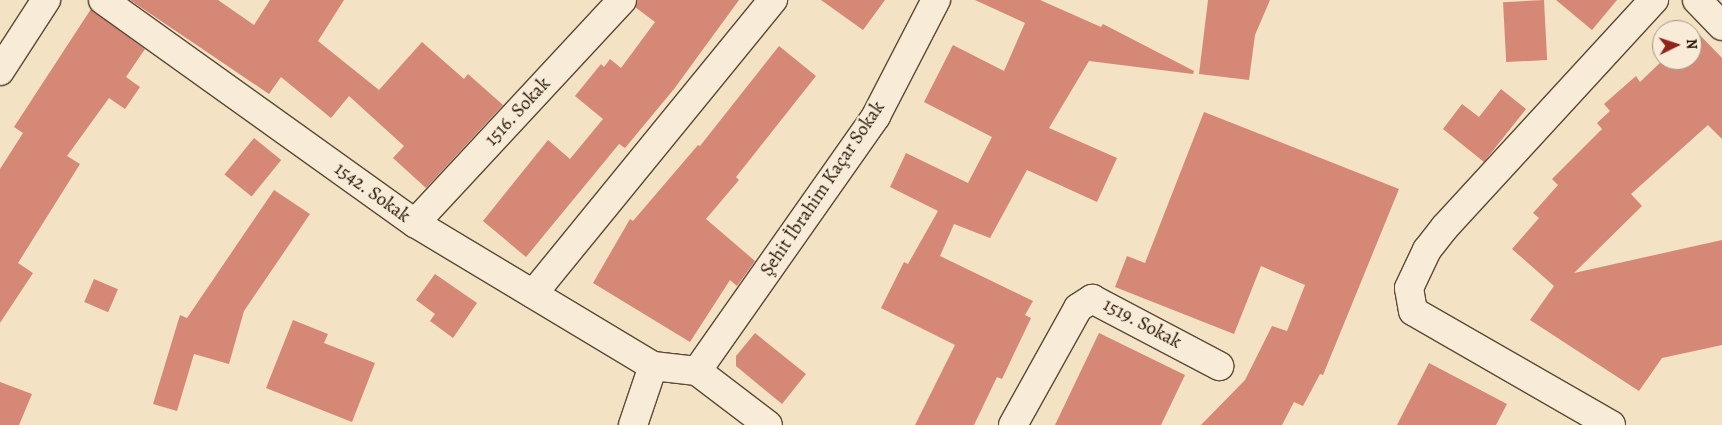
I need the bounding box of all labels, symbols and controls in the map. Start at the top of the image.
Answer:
north arrow [1652,20,1702,70]
text: N [1682,38,1701,50]
street label: 1516. Sokak [480,73,556,151]
street label: Şehit İbrahim Kaçar Sokak [756,97,890,281]
street label: 1542. Sokak [330,158,414,228]
street label: 1519. Sokak [1099,294,1185,354]

